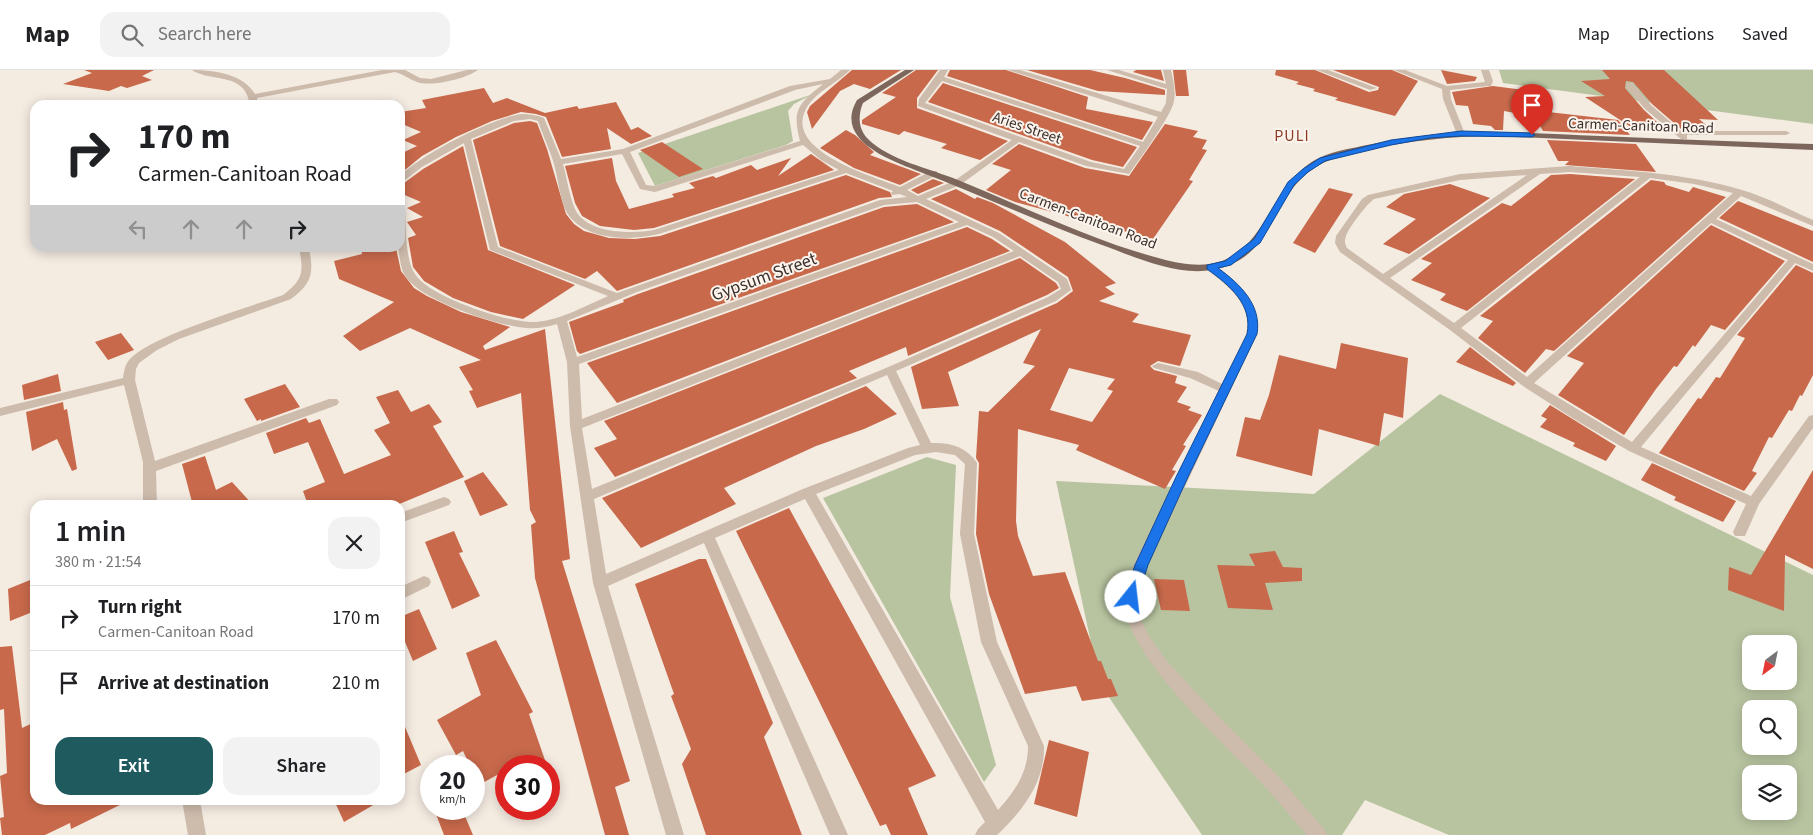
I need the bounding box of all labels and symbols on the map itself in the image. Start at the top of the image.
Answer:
pin [1511,84,1553,135]
street label: Aries Street [990,106,1064,150]
street label: Carmen-Canitoan Road [1568,113,1714,139]
district label: PULI [1274,125,1310,147]
street label: Carmen-Canitoan Road [1016,183,1160,255]
street label: Gypsum Street [708,246,820,308]
position arrow [1104,570,1156,622]
north arrow [1742,635,1798,690]
speed limit sign: 30 [495,755,560,820]

